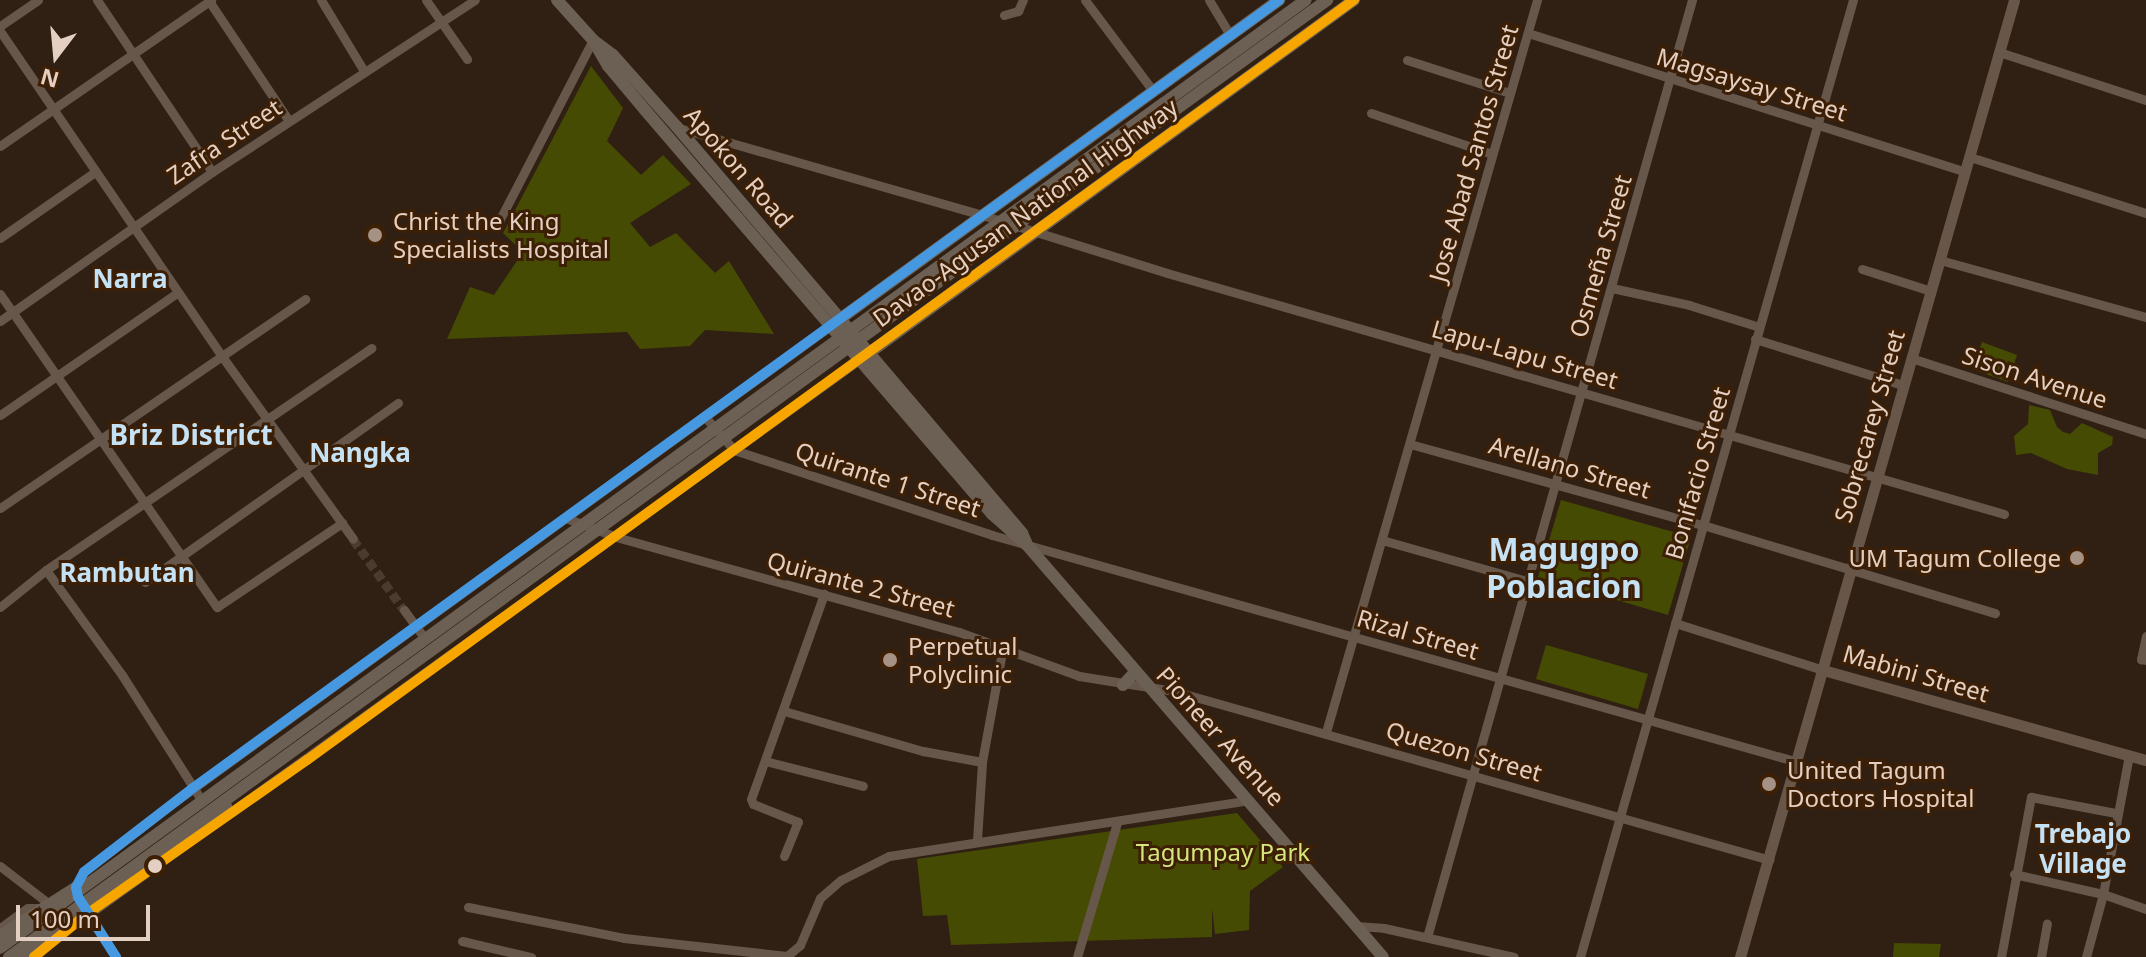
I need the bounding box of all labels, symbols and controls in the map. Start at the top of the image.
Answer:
north arrow [16,16,96,96]
street label: Jose Abad Santos Street [1422,21,1524,285]
street label: Magsaysay Street [1653,41,1851,127]
text: N [37,62,62,96]
street label: Zafra Street [161,92,287,190]
street label: Davao-Agusan National Highway [867,92,1183,332]
street label: Apokon Road [679,101,799,233]
street label: Osmeña Street [1563,171,1637,341]
place label: Christ the King Specialists Hospital [393,207,609,263]
marker: Christ the King Specialists Hospital [364,224,386,246]
district label: Narra [92,263,168,295]
street label: Lapu-Lapu Street [1429,314,1621,394]
street label: Sobrecarey Street [1828,327,1910,525]
street label: Sison Avenue [1959,340,2111,414]
street label: Bonifacio Street [1659,383,1735,563]
district label: Briz District [109,417,273,451]
street label: Arellano Street [1486,430,1654,504]
street label: Quirante 1 Street [792,435,984,523]
district label: Nangka [309,437,411,469]
district label: Magugpo Poblacion [1486,531,1642,606]
place label: UM Tagum College [1848,544,2061,572]
street label: Quirante 2 Street [764,545,958,623]
marker: UM Tagum College [2068,549,2086,567]
district label: Rambutan [59,557,195,589]
street label: Rizal Street [1354,603,1482,665]
place label: Perpetual Polyclinic [908,632,1017,688]
street label: Mabini Street [1840,638,1992,708]
marker: Perpetual Polyclinic [879,649,901,671]
street label: Pioneer Avenue [1151,660,1291,812]
street label: Quezon Street [1383,715,1545,787]
place label: United Tagum Doctors Hospital [1787,756,1974,812]
marker: United Tagum Doctors Hospital [1758,773,1780,795]
district label: Trebajo Village [2035,818,2131,880]
park label: Tagumpay Park [1136,838,1310,866]
unlabelled marker [147,858,163,874]
scale bar [20,889,154,939]
text: 100 m [30,902,100,935]

